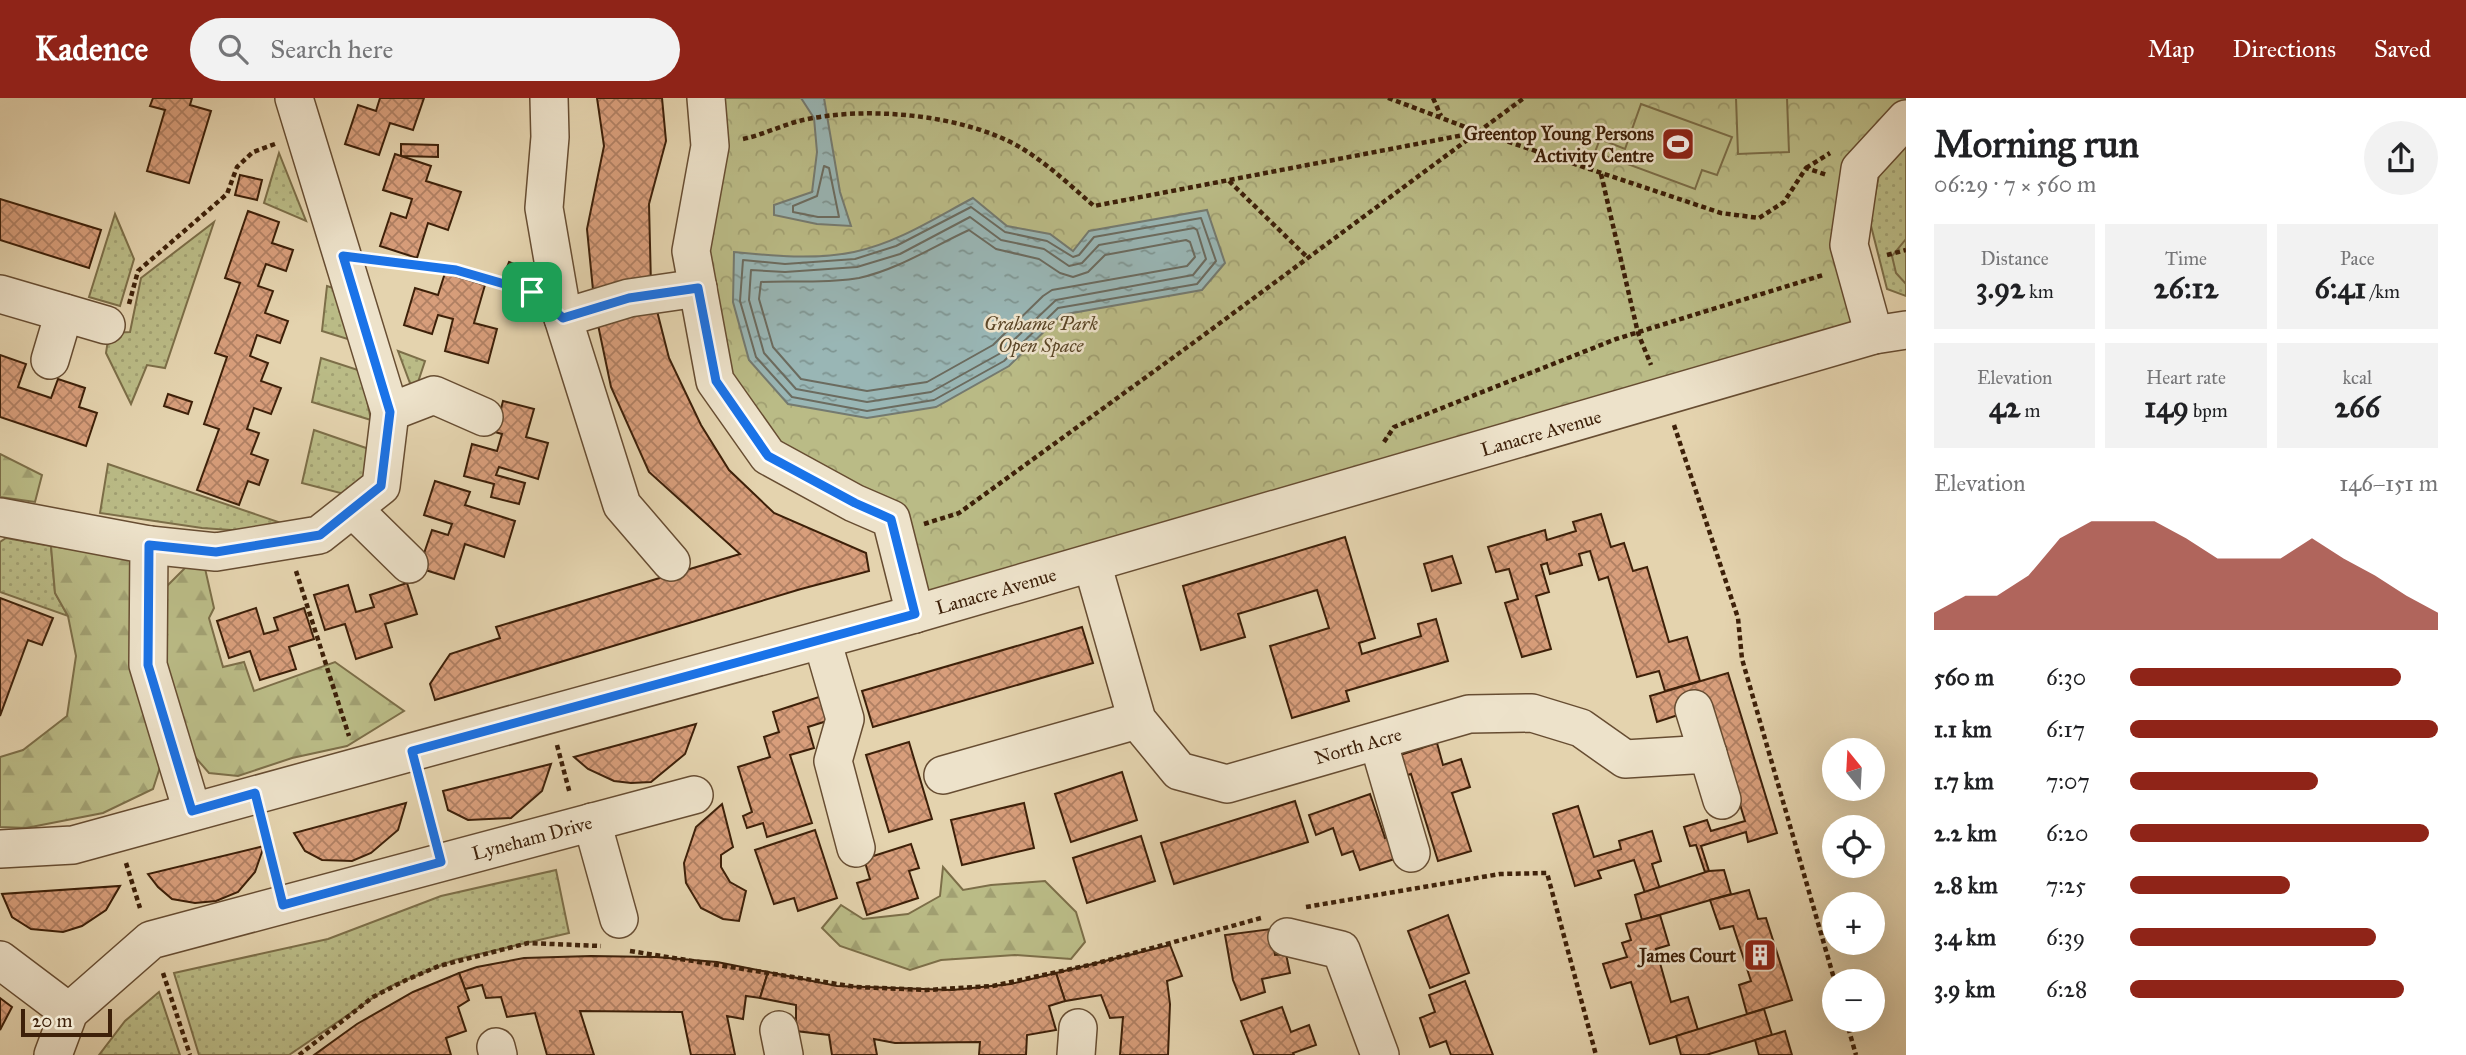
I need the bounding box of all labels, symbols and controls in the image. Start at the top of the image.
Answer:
search box [190,18,680,81]
text: Kadence [35,29,148,69]
icon: search [214,30,252,68]
text: Search here [270,33,393,65]
text: Map [2148,34,2195,64]
text: Directions [2233,34,2336,64]
text: Saved [2374,34,2431,64]
text: Morning run [1934,121,2139,167]
button: share [2364,121,2438,195]
place label: Greentop Young Persons Activity Centre [1464,122,1654,168]
sports icon: Greentop Young Persons Activity Centre [1659,125,1697,163]
text: 06:29 · 7 × 560 m [1934,170,2096,198]
text: Distance [1981,247,2049,270]
text: Time [2165,247,2207,270]
text: Pace [2340,247,2375,270]
pin [502,262,562,322]
text: 3.92 [1976,270,2025,306]
text: 26:12 [2154,270,2218,306]
text: 6:41 [2315,270,2366,306]
icon: arrive [513,273,551,311]
text: km [2025,280,2054,303]
text: /km [2366,280,2400,303]
park label: Grahame Park Open Space [984,312,1098,358]
text: Elevation [1977,366,2052,389]
text: Heart rate [2146,366,2226,389]
text: kcal [2342,366,2372,389]
text: 42 [1989,389,2020,425]
text: 149 [2144,389,2189,425]
text: 266 [2335,389,2380,425]
text: m [2020,399,2040,422]
text: bpm [2189,399,2228,422]
street label: Lanacre Avenue [1478,405,1604,461]
text: Elevation [1934,469,2025,497]
text: 146–151 m [2339,469,2438,497]
street label: Lanacre Avenue [933,563,1059,619]
text: 560 m [1934,663,1994,691]
text: 6:30 [2046,663,2086,691]
text: 1.1 km [1934,715,1992,743]
text: 6:17 [2046,715,2085,743]
street label: North Acre [1312,723,1404,769]
north arrow [1822,738,1885,802]
map controls [1822,738,1885,1032]
text: 1.7 km [1934,767,1994,795]
text: 7:07 [2046,767,2090,795]
street label: Lyneham Drive [469,811,595,865]
button: locate [1822,815,1885,878]
text: 2.2 km [1934,819,1997,847]
text: 6:20 [2046,819,2088,847]
text: 2.8 km [1934,871,1998,899]
text: 7:25 [2046,871,2086,899]
button: + [1822,892,1885,955]
text: 3.4 km [1934,923,1996,951]
text: 6:39 [2046,923,2085,951]
building icon: James Court [1741,936,1779,974]
place label: James Court [1636,944,1736,968]
button: − [1822,969,1885,1032]
text: 3.9 km [1934,975,1995,1003]
text: 6:28 [2046,975,2087,1003]
scale bar [21,1006,112,1038]
text: 20 m [32,1009,73,1032]

